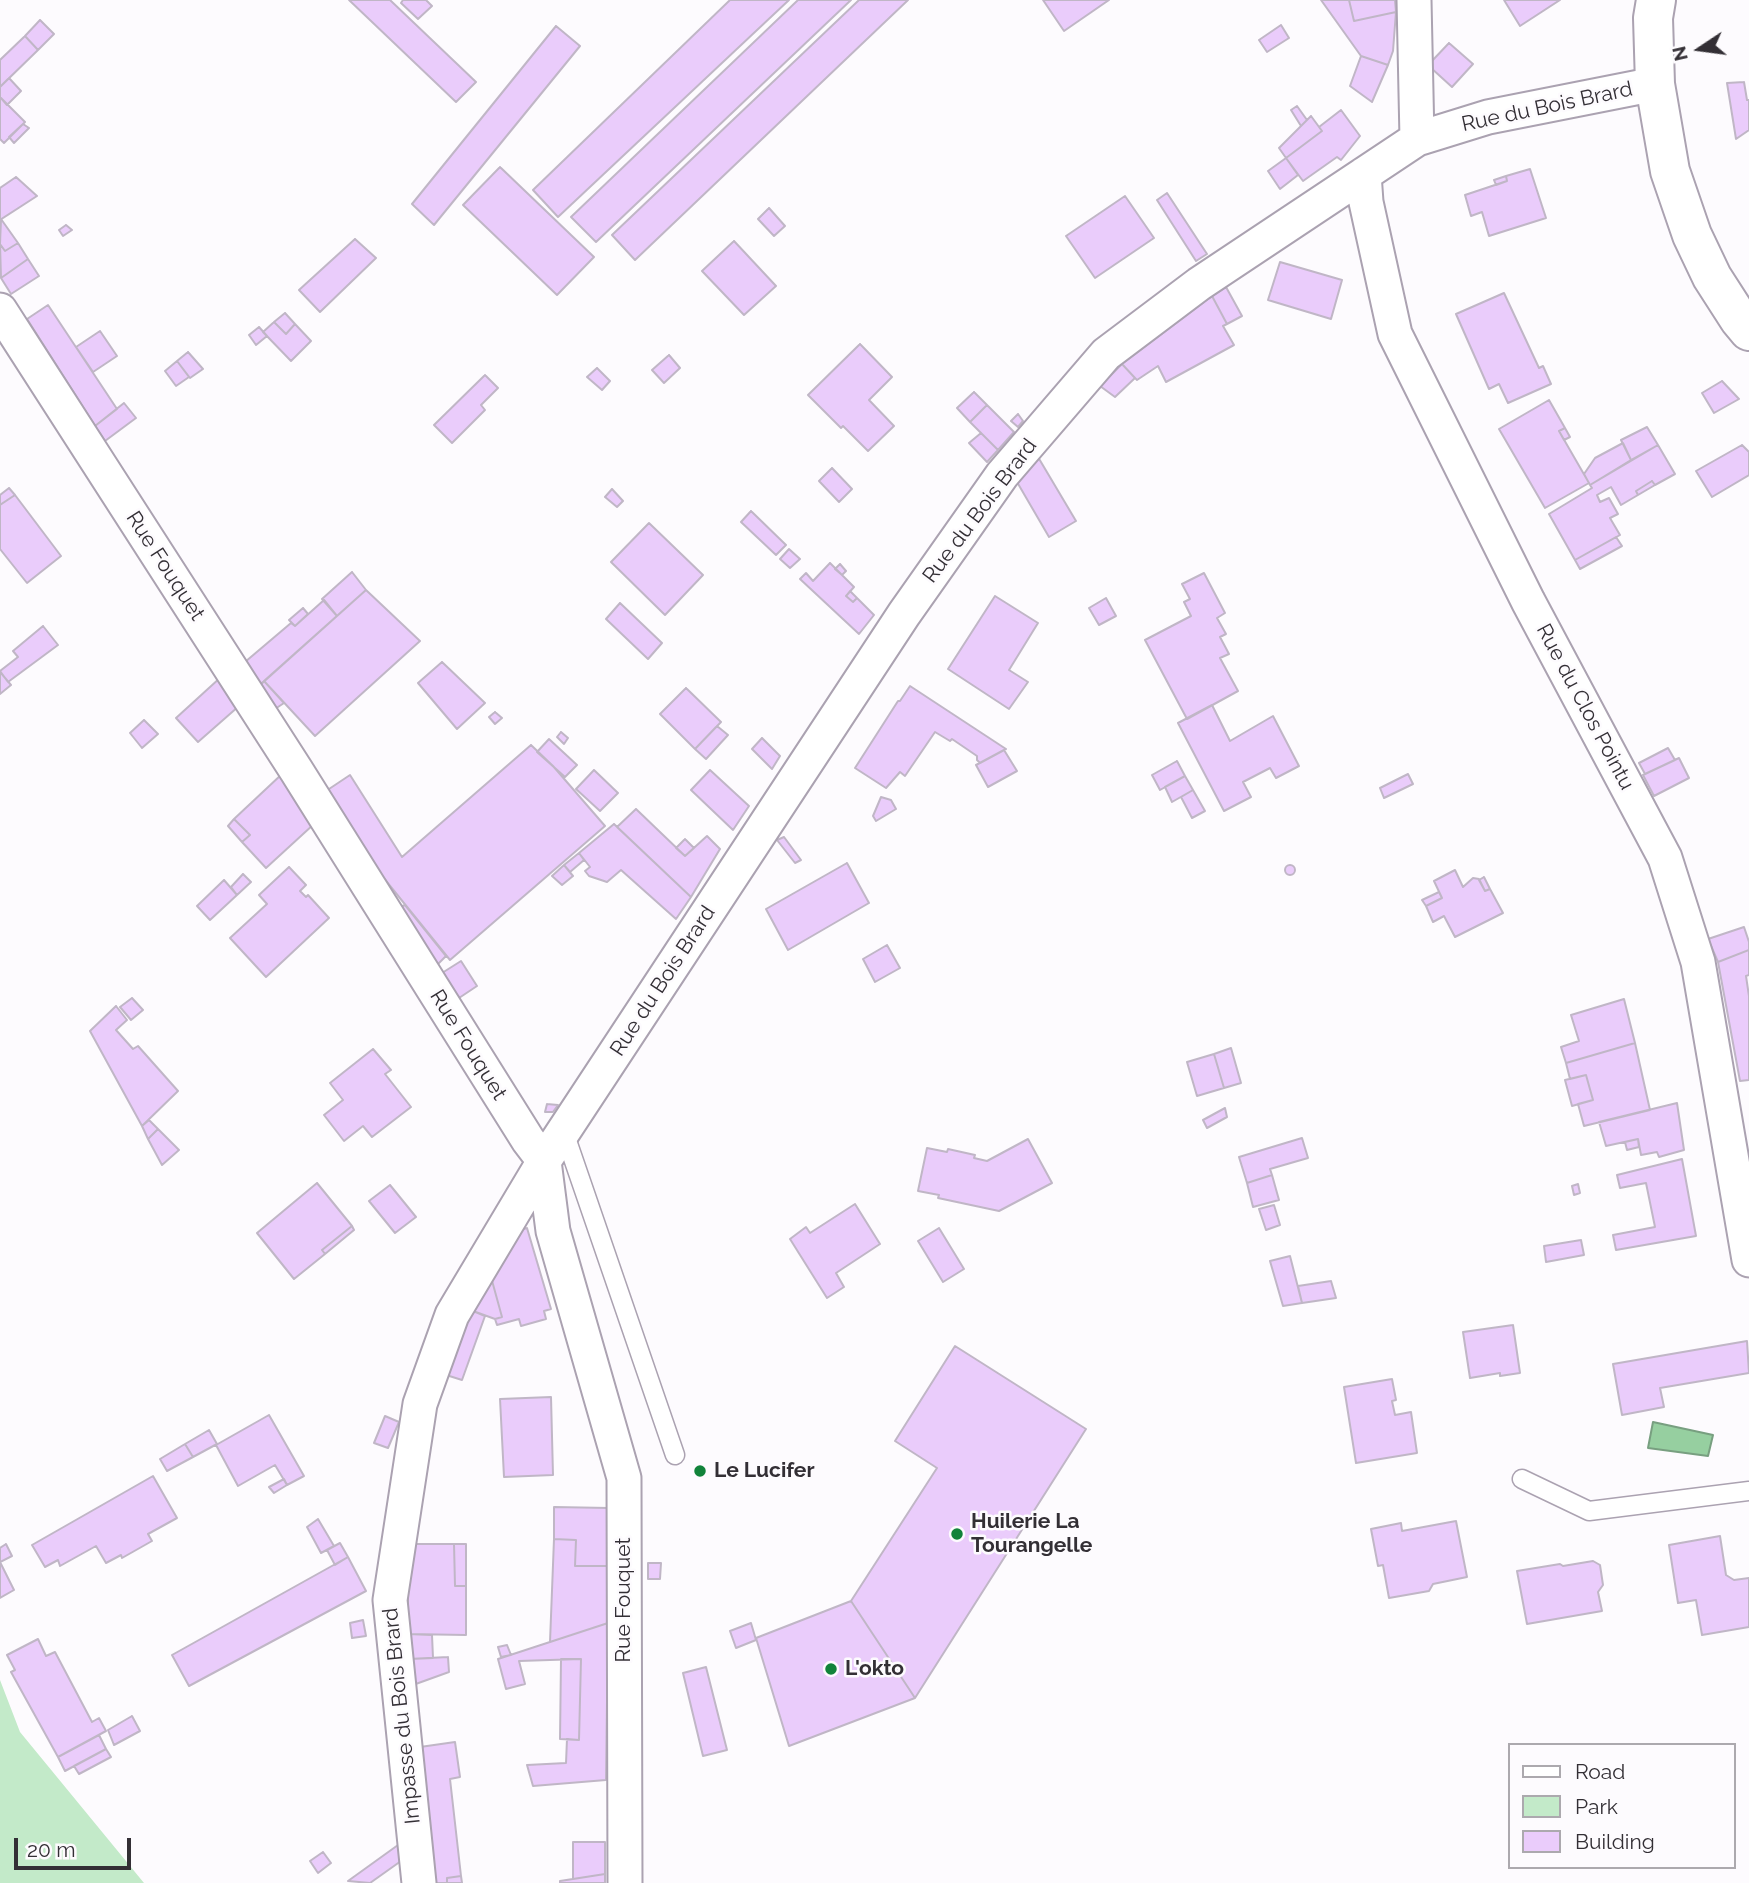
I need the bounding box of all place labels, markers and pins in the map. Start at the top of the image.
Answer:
place label: Le Lucifer [714,1458,815,1484]
marker: Le Lucifer [692,1463,708,1479]
place label: Huilerie La Tourangelle [971,1509,1092,1559]
marker: Huilerie La Tourangelle [949,1526,965,1542]
place label: L'okto [845,1656,904,1682]
marker: L'okto [823,1661,839,1677]

